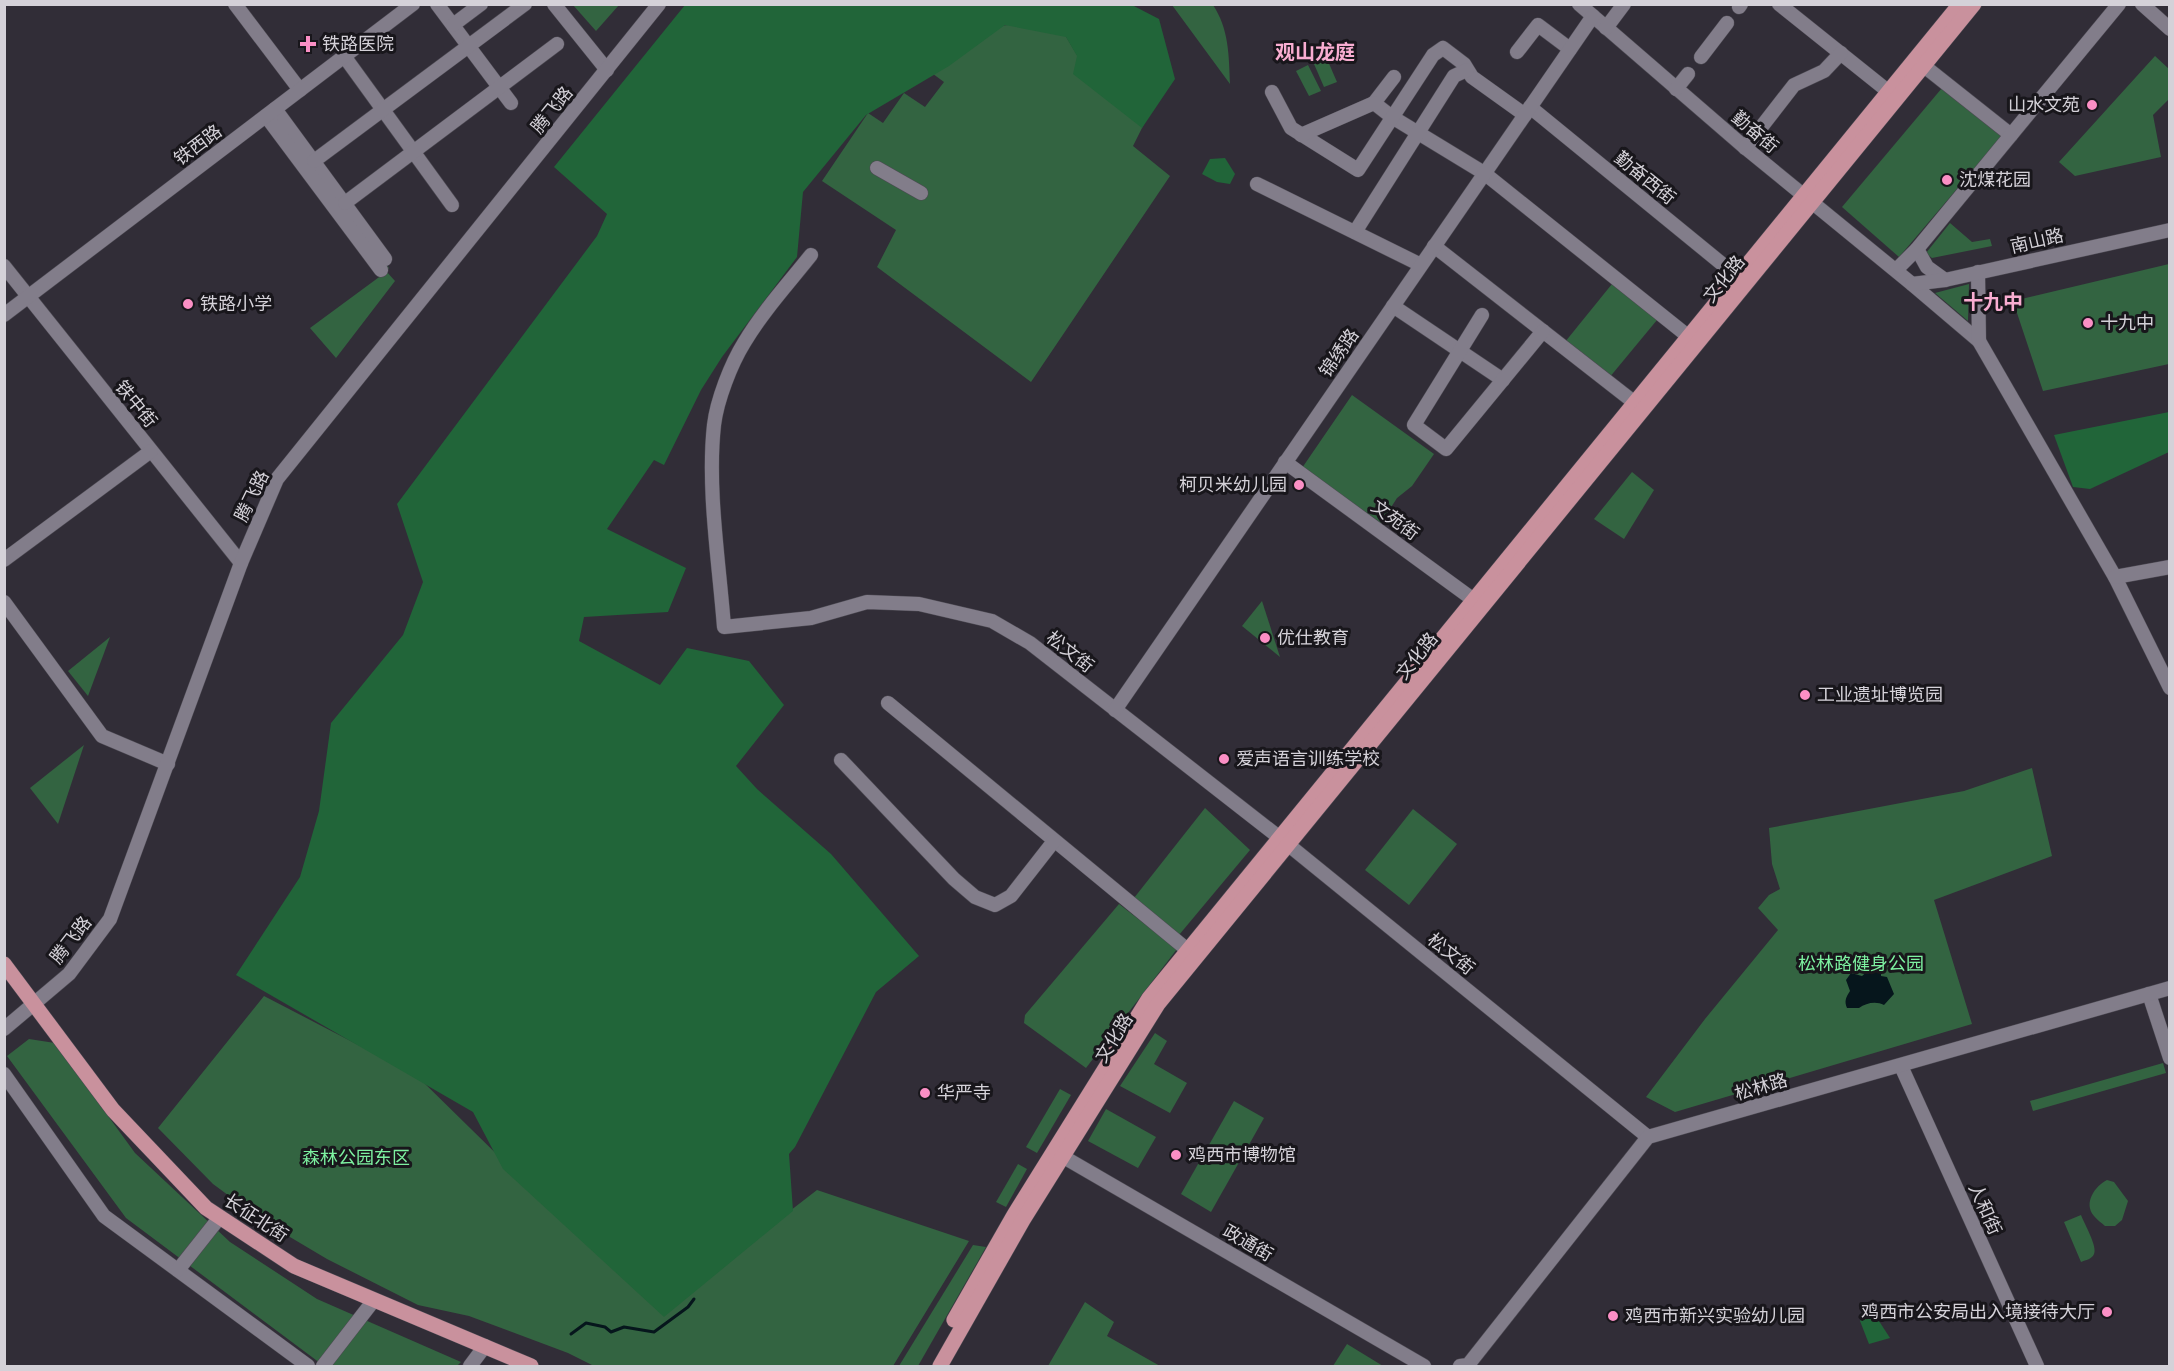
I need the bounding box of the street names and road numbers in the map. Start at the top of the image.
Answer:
street label: 腾飞路 [526,81,579,139]
street label: 勤奋街 [1726,105,1783,159]
street label: 铁西路 [169,119,227,172]
street label: 勤奋西街 [1609,146,1681,211]
street label: 南山路 [2008,223,2066,260]
street label: 文化路 [1698,250,1751,308]
street label: 锦绣路 [1314,324,1365,383]
street label: 铁中街 [109,375,162,433]
street label: 腾飞路 [229,466,276,526]
street label: 文苑街 [1366,494,1424,546]
street label: 松文街 [1041,626,1099,679]
street label: 文化路 [1391,627,1444,685]
street label: 腾飞路 [45,911,98,969]
street label: 松文街 [1422,928,1480,981]
street label: 文化路 [1090,1009,1139,1068]
street label: 松林路 [1732,1068,1791,1107]
street label: 人和街 [1962,1179,2007,1239]
street label: 长征北街 [219,1188,293,1249]
street label: 政通街 [1218,1219,1277,1268]

